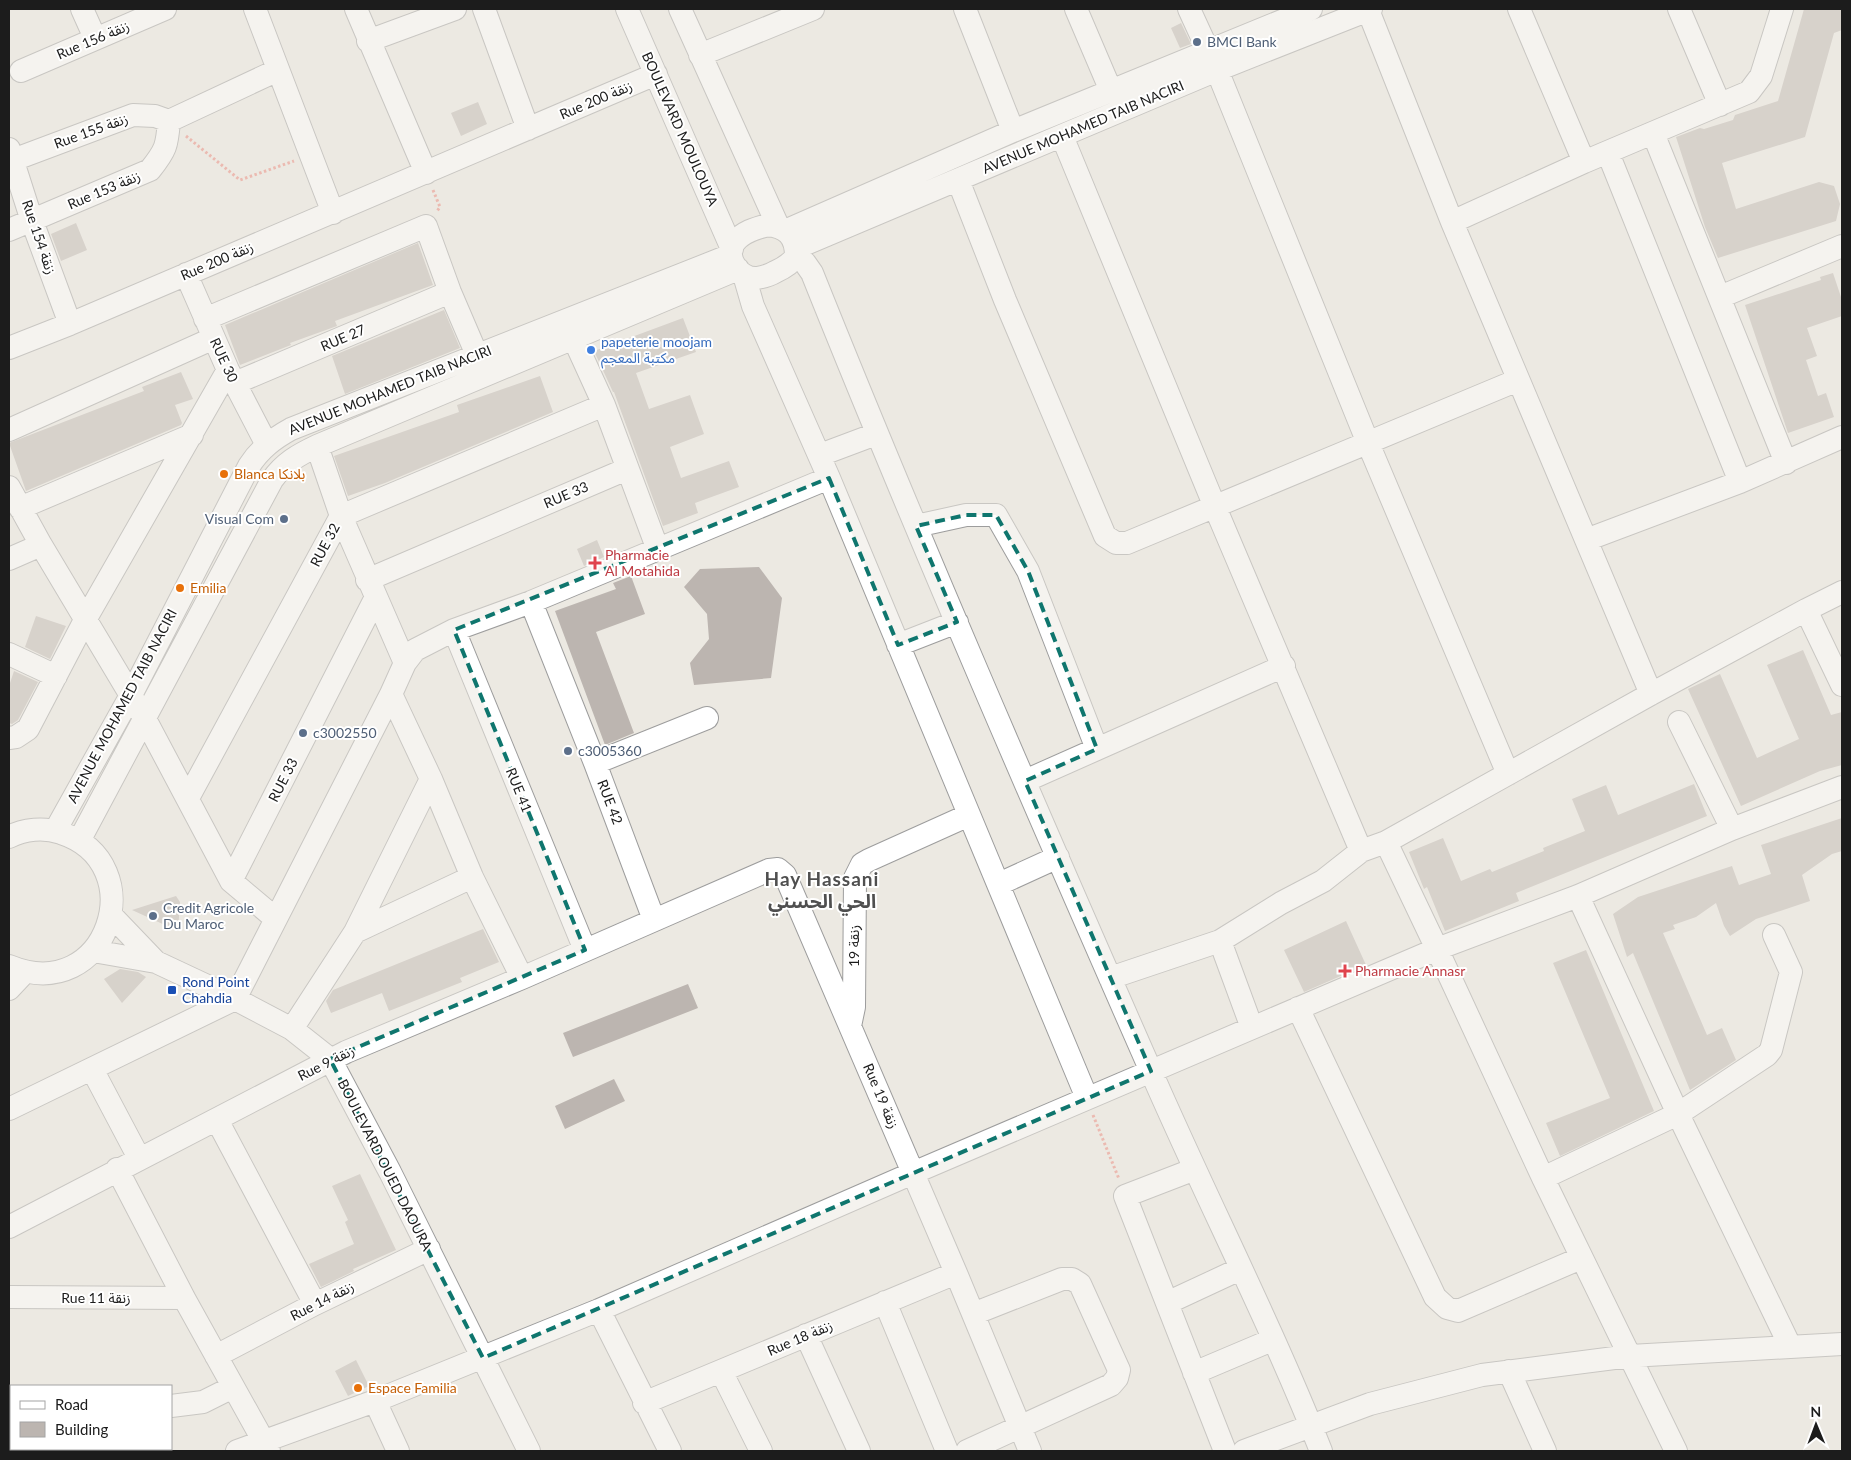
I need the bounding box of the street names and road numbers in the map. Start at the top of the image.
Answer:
street label: Rue 156 زنقة [54,17,132,63]
street label: BOULEVARD MOULOUYA [639,49,722,209]
street label: AVENUE MOHAMED TAIB NACIRI [979,76,1186,177]
street label: Rue 200 زنقة [557,77,635,123]
street label: Rue 155 زنقة [52,109,130,153]
street label: Rue 153 زنقة [65,167,143,213]
street label: Rue 154 زنقة [18,197,60,277]
street label: Rue 200 زنقة [178,238,256,284]
street label: RUE 27 [318,321,368,355]
street label: RUE 30 [207,335,242,385]
street label: AVENUE MOHAMED TAIB NACIRI [286,341,494,438]
street label: RUE 33 [541,478,591,512]
street label: RUE 32 [306,520,343,569]
street label: AVENUE MOHAMED TAIB NACIRI [63,606,180,806]
street label: RUE 33 [264,755,301,805]
street label: RUE 41 [503,765,536,815]
street label: RUE 42 [594,777,627,827]
street label: 19 زنقة [845,925,863,967]
street label: Rue 9 زنقة [295,1041,357,1085]
street label: Rue 19 زنقة [859,1061,903,1131]
street label: BOULEVARD OUED DAOURA [335,1076,436,1254]
street label: Rue 14 زنقة [287,1277,357,1325]
street label: Rue 11 زنقة [61,1289,131,1307]
street label: Rue 18 زنقة [765,1316,835,1360]

